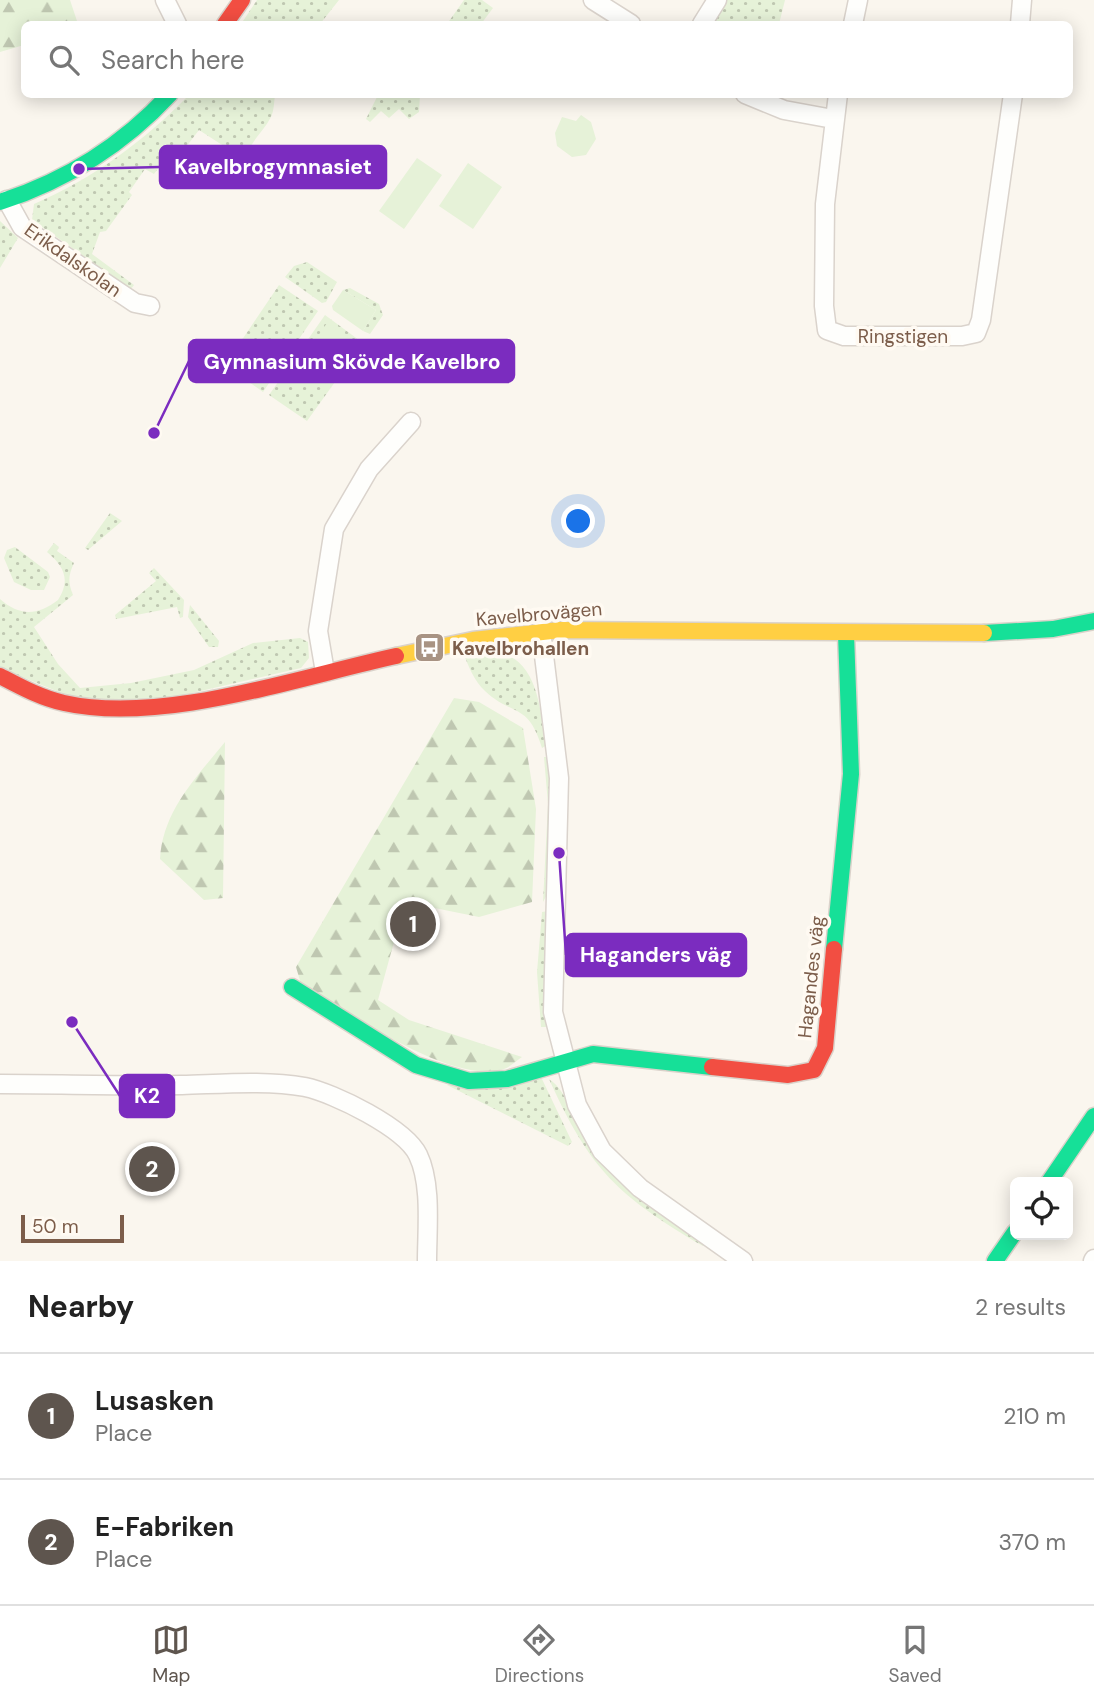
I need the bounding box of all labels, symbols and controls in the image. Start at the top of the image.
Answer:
search box [21,21,1073,98]
icon: search [45,41,83,79]
text: Search here [101,43,244,77]
callout: Kavelbrogymnasiet [160,146,386,188]
text: Kavelbrogymnasiet [174,153,372,181]
street label: Erikdalskolan [20,217,126,303]
street label: Ringstigen [858,324,948,349]
callout: Gymnasium Skövde Kavelbro [189,340,514,382]
text: Gymnasium Skövde Kavelbro [203,348,501,376]
your location [561,504,595,538]
street label: Kavelbrovägen [475,596,603,632]
bus stop icon: Kavelbrohallen [412,631,446,665]
place label: Kavelbrohallen [452,636,589,661]
pin: 1 [390,898,436,950]
street label: Hagandes väg [792,914,830,1039]
callout: Haganders väg [566,934,746,976]
text: Haganders väg [580,941,732,969]
callout: K2 [120,1075,174,1117]
text: K2 [134,1082,160,1110]
pin: 2 [129,1143,175,1195]
map controls [1010,1177,1073,1240]
button: locate [1010,1177,1073,1240]
scale bar [21,1212,124,1244]
text: 50 m [32,1214,79,1239]
text: Nearby [28,1287,134,1326]
text: 2 results [975,1292,1066,1322]
text: Lusasken [95,1384,214,1418]
text: 1 [47,1401,55,1431]
text: 210 m [1003,1401,1066,1431]
text: Place [95,1418,152,1448]
text: E-Fabriken [95,1510,234,1544]
text: 2 [44,1527,58,1557]
text: 370 m [998,1527,1066,1557]
text: Place [95,1544,152,1574]
tab: Map [152,1621,190,1688]
tab: Directions [495,1621,584,1688]
tab: Saved [889,1621,942,1688]

